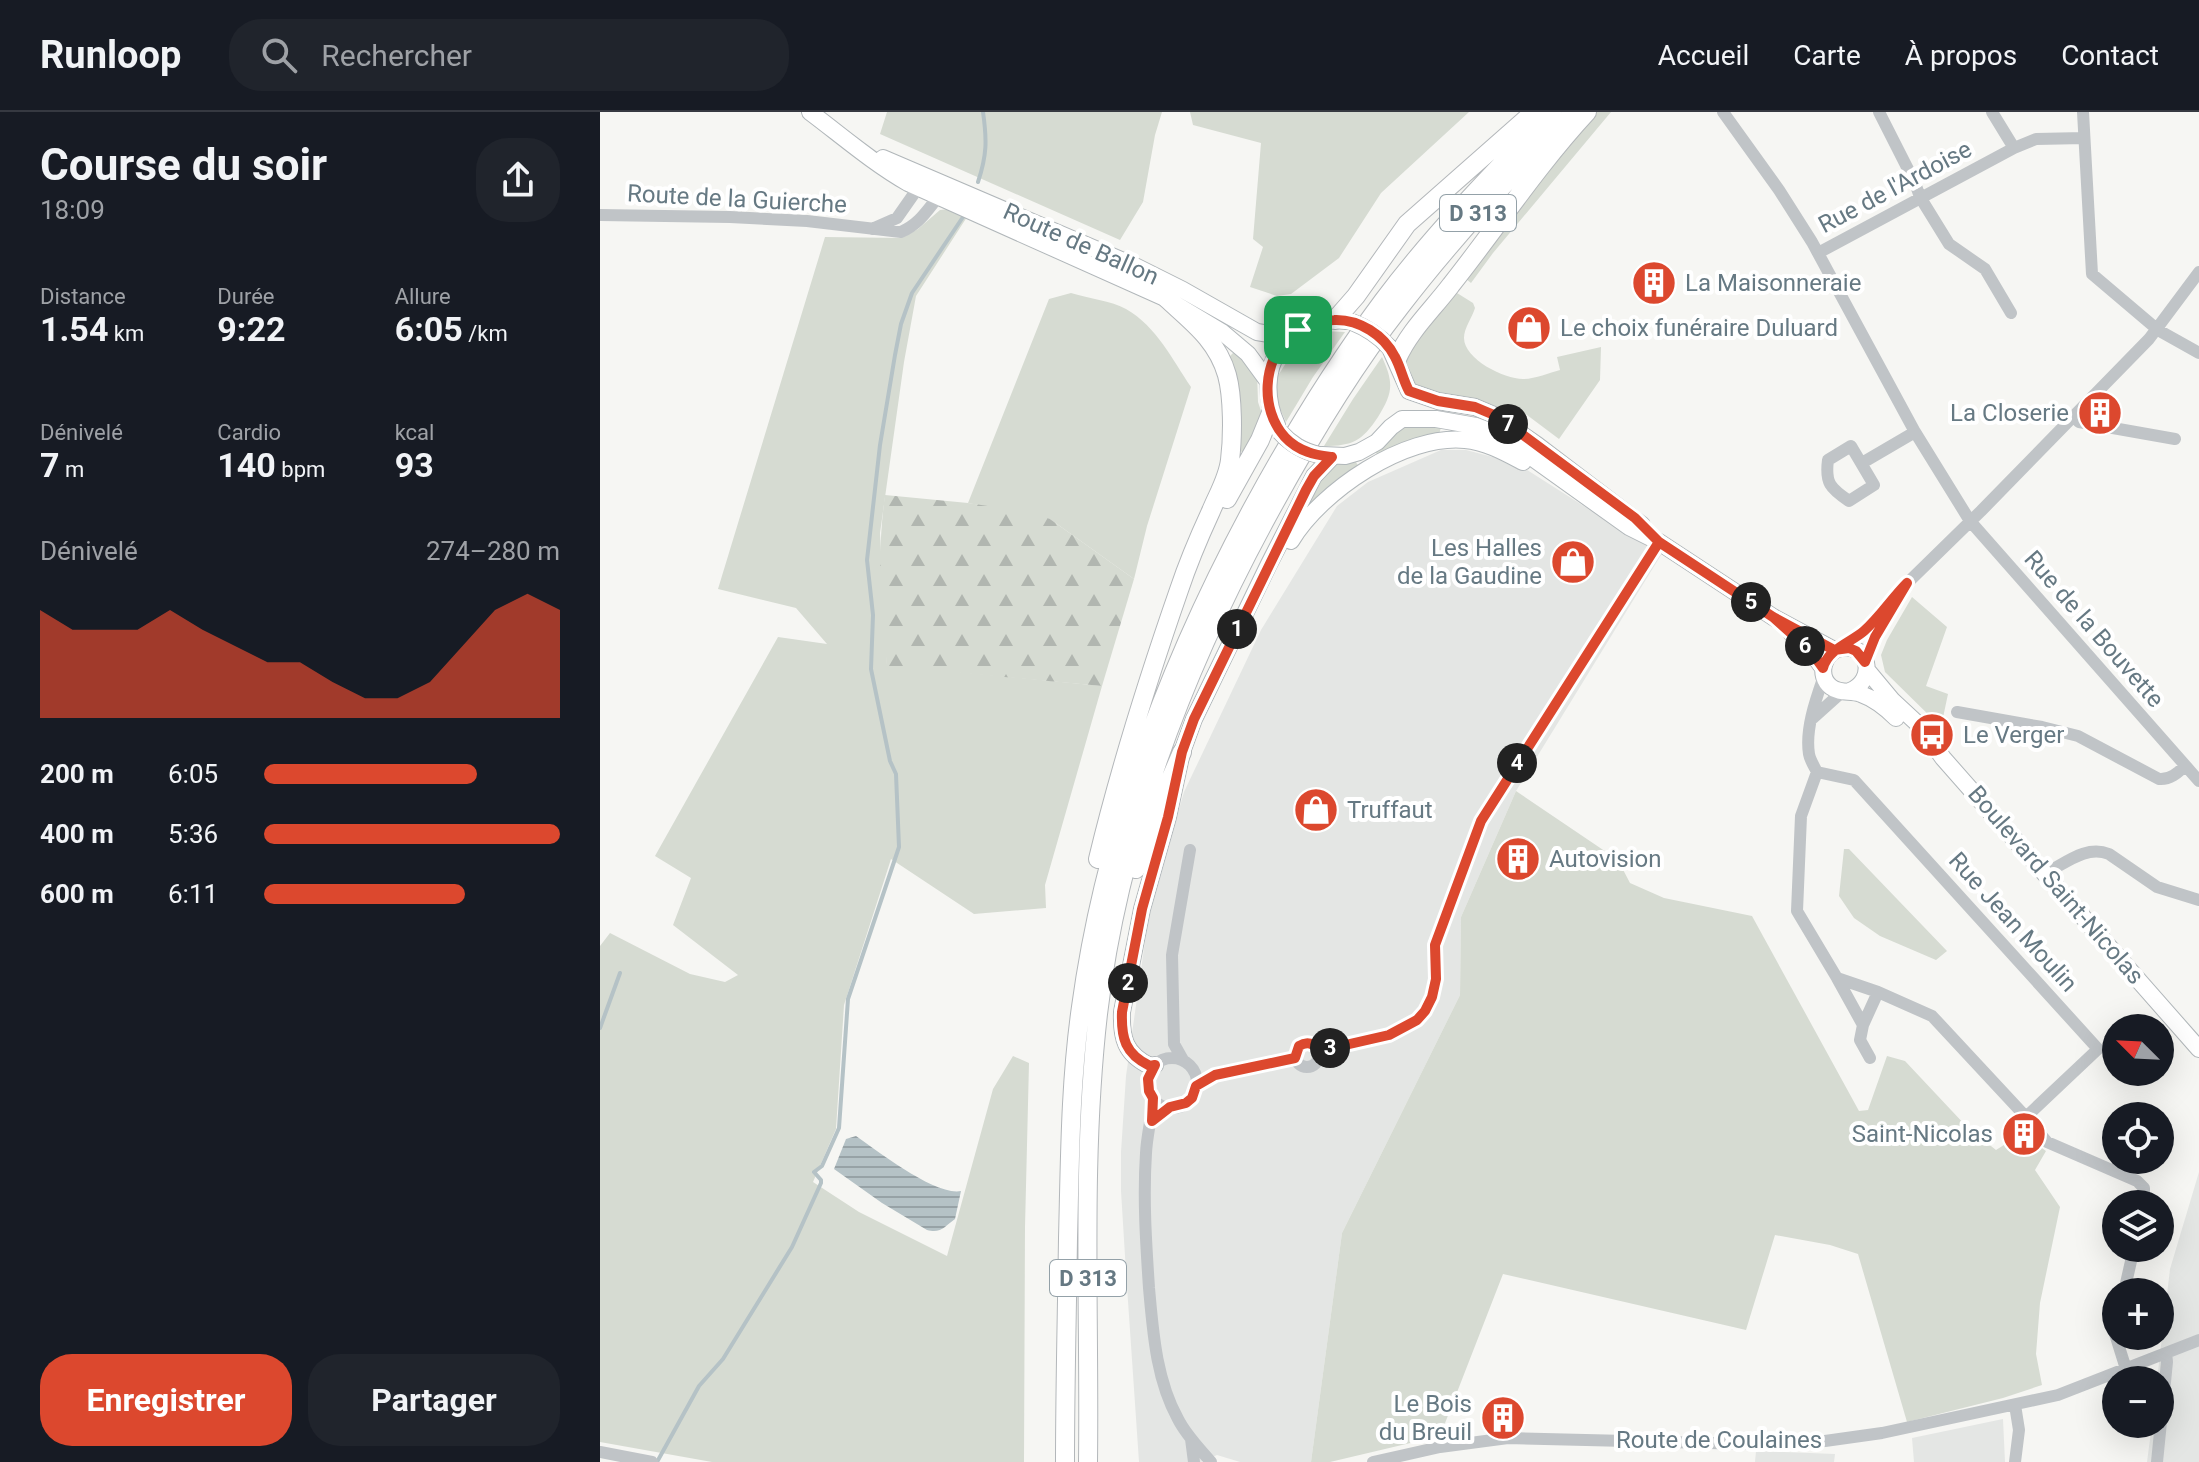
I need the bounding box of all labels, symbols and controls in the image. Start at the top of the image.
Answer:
search box [229,19,789,91]
text: Runloop [40,33,181,77]
icon: search [257,33,301,77]
text: Rechercher [321,38,472,73]
text: Accueil [1658,39,1749,72]
text: Carte [1793,39,1861,72]
text: À propos [1905,39,2017,72]
text: Contact [2061,39,2159,72]
street label: Rue de l'Ardoise [1814,135,1976,239]
button: share [476,138,560,222]
text: Course du soir [40,139,327,191]
street label: Route de la Guierche [626,179,848,219]
text: 18:09 [40,195,105,225]
road number: D 313 [1440,195,1516,231]
street label: Route de Ballon [999,197,1163,291]
building icon: La Maisonneraie [1630,259,1678,307]
place label: La Maisonneraie [1685,269,1861,297]
text: Distance [40,284,126,309]
text: Durée [217,284,274,309]
text: Allure [395,284,451,309]
pin [1264,296,1332,364]
shop icon: Le choix funéraire Duluard [1505,304,1553,352]
icon: arrive [1276,308,1320,352]
text: 1.54 [40,309,108,349]
text: 9:22 [217,309,285,349]
text: 6:05 [395,309,463,349]
place label: Le choix funéraire Duluard [1560,314,1838,342]
text: km [108,321,144,346]
text: /km [463,321,508,346]
building icon: La Closerie [2076,389,2124,437]
place label: La Closerie [1950,399,2069,427]
pin: 7 [1488,404,1528,444]
text: 7 [1502,411,1514,436]
text: Dénivelé [40,420,123,445]
text: Cardio [217,420,281,445]
text: kcal [395,420,434,445]
text: 7 [40,445,60,485]
text: 140 [217,445,276,485]
text: 93 [395,445,434,485]
text: m [60,457,84,482]
text: bpm [276,457,325,482]
place label: Les Halles de la Gaudine [1397,534,1542,590]
text: Dénivelé [40,536,138,566]
text: 274–280 m [426,536,560,566]
shop icon: Les Halles de la Gaudine [1549,538,1597,586]
street label: Rue de la Bouvette [2018,545,2170,713]
pin: 5 [1731,582,1771,622]
text: 5 [1745,589,1757,614]
pin: 1 [1217,609,1257,649]
text: 1 [1231,616,1243,641]
pin: 6 [1785,626,1825,666]
text: 6 [1799,633,1811,658]
bus stop icon: Le Verger [1908,711,1956,759]
place label: Le Verger [1963,721,2064,749]
pin: 4 [1497,743,1537,783]
text: 4 [1511,750,1523,775]
text: 200 m [40,759,114,789]
text: 6:05 [168,759,218,789]
street label: Boulevard Saint-Nicolas [1962,780,2150,990]
shop icon: Truffaut [1292,786,1340,834]
place label: Truffaut [1347,796,1433,824]
text: 400 m [40,819,114,849]
text: 5:36 [168,819,218,849]
building icon: Autovision [1494,835,1542,883]
place label: Autovision [1549,845,1662,873]
street label: Rue Jean Moulin [1943,847,2083,997]
text: 600 m [40,879,114,909]
text: 6:11 [168,879,218,909]
pin: 2 [1108,963,1148,1003]
text: 2 [1122,970,1134,995]
north arrow [2102,1014,2174,1086]
map controls [2102,1014,2174,1438]
pin: 3 [1310,1028,1350,1068]
text: 3 [1324,1035,1336,1060]
button: locate [2102,1102,2174,1174]
building icon: Saint-Nicolas [2000,1110,2048,1158]
place label: Saint-Nicolas [1852,1120,1993,1148]
button: layers [2102,1190,2174,1262]
road number: D 313 [1050,1260,1126,1296]
button: + [2102,1278,2174,1350]
button: Enregistrer [40,1354,292,1446]
button: Partager [308,1354,560,1446]
button: − [2102,1366,2174,1438]
place label: Le Bois du Breuil [1379,1390,1472,1446]
building icon: Le Bois du Breuil [1479,1394,1527,1442]
street label: Route de Coulaines [1616,1426,1822,1454]

